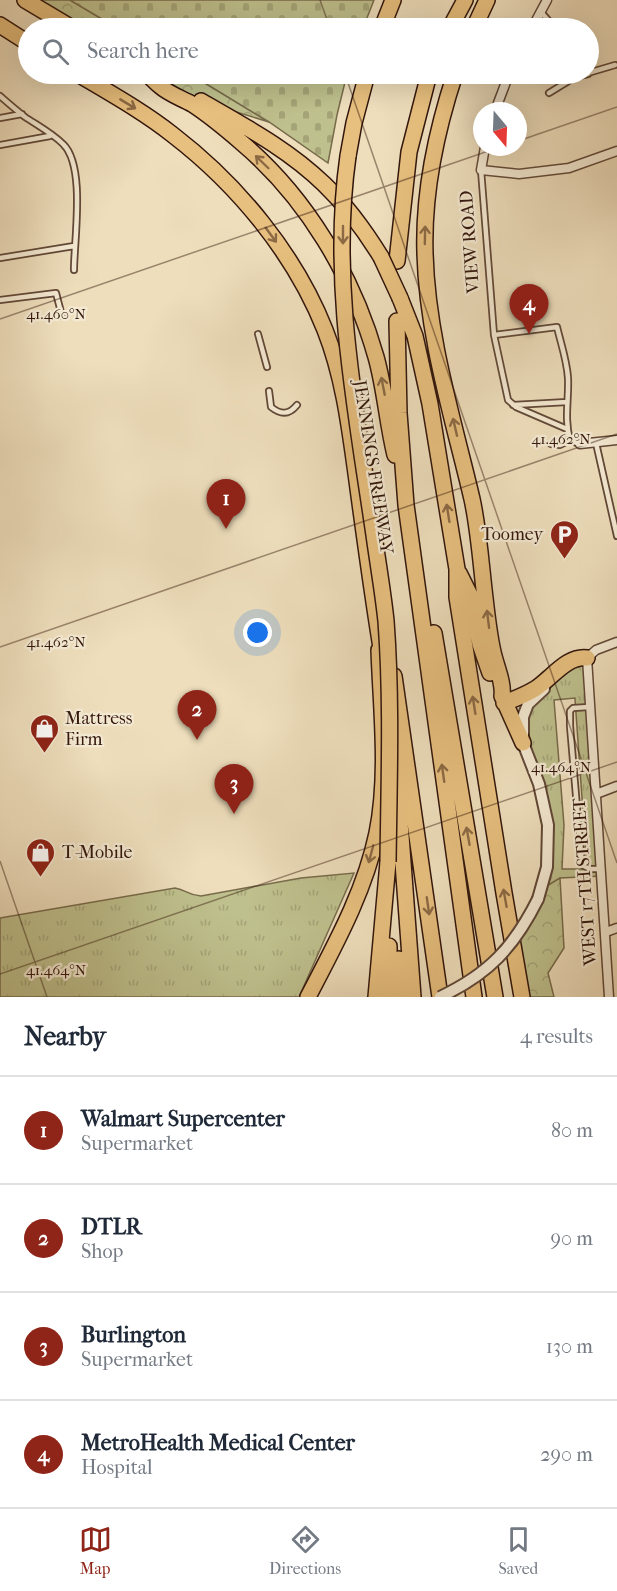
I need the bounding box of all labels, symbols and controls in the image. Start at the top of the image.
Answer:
search box [18,18,599,84]
icon: search [39,35,72,68]
text: Search here [87,38,199,64]
one-way arrow [119,98,136,110]
north arrow [473,102,527,156]
one-way arrow [255,155,270,169]
street label: VIEW ROAD [456,190,484,295]
one-way arrow [337,225,349,245]
one-way arrow [419,225,431,245]
one-way arrow [264,227,277,243]
pin: 4 [510,284,548,334]
text: 41.460°N [26,305,86,323]
street label: JENNINGS FREEWAY [349,376,397,556]
one-way arrow [377,376,388,396]
one-way arrow [448,418,460,437]
text: 41.462°N [531,430,591,448]
pin: 1 [206,480,246,529]
one-way arrow [443,503,454,523]
parking icon: Toomey [548,518,580,560]
place label: Toomey [481,524,544,545]
one-way arrow [482,609,493,629]
your location [243,618,272,647]
text: 41.462°N [26,633,86,651]
pin: 2 [178,690,216,740]
one-way arrow [469,696,480,716]
place label: Mattress Firm [65,708,133,750]
shop icon: Mattress Firm [28,712,60,754]
text: 41.464°N [531,758,592,776]
one-way arrow [437,763,448,783]
pin: 3 [214,764,254,814]
street label: WEST 17TH STREET [569,797,601,967]
one-way arrow [462,826,473,846]
shop icon: T-Mobile [25,836,57,878]
place label: T-Mobile [62,842,133,863]
one-way arrow [365,844,377,863]
one-way arrow [499,889,510,908]
one-way arrow [423,896,434,916]
text: 41.464°N [26,961,87,979]
text: Nearby [24,1021,106,1052]
text: 4 results [520,1025,593,1048]
text: Walmart Supercenter [81,1106,285,1132]
text: 1 [40,1119,47,1142]
text: 80 m [551,1119,593,1142]
text: Supermarket [81,1132,193,1155]
text: DTLR [81,1214,142,1240]
text: 2 [38,1227,49,1250]
text: 90 m [551,1227,593,1250]
text: Shop [81,1240,123,1263]
text: Burlington [81,1322,186,1348]
text: 3 [39,1335,48,1358]
text: 130 m [546,1335,593,1358]
text: Supermarket [81,1348,193,1371]
text: MetroHealth Medical Center [81,1430,355,1456]
text: 4 [38,1443,49,1466]
text: 290 m [540,1443,593,1466]
text: Hospital [81,1456,153,1479]
tab: Map [79,1523,112,1578]
tab: Directions [269,1523,341,1578]
tab: Saved [499,1523,538,1578]

